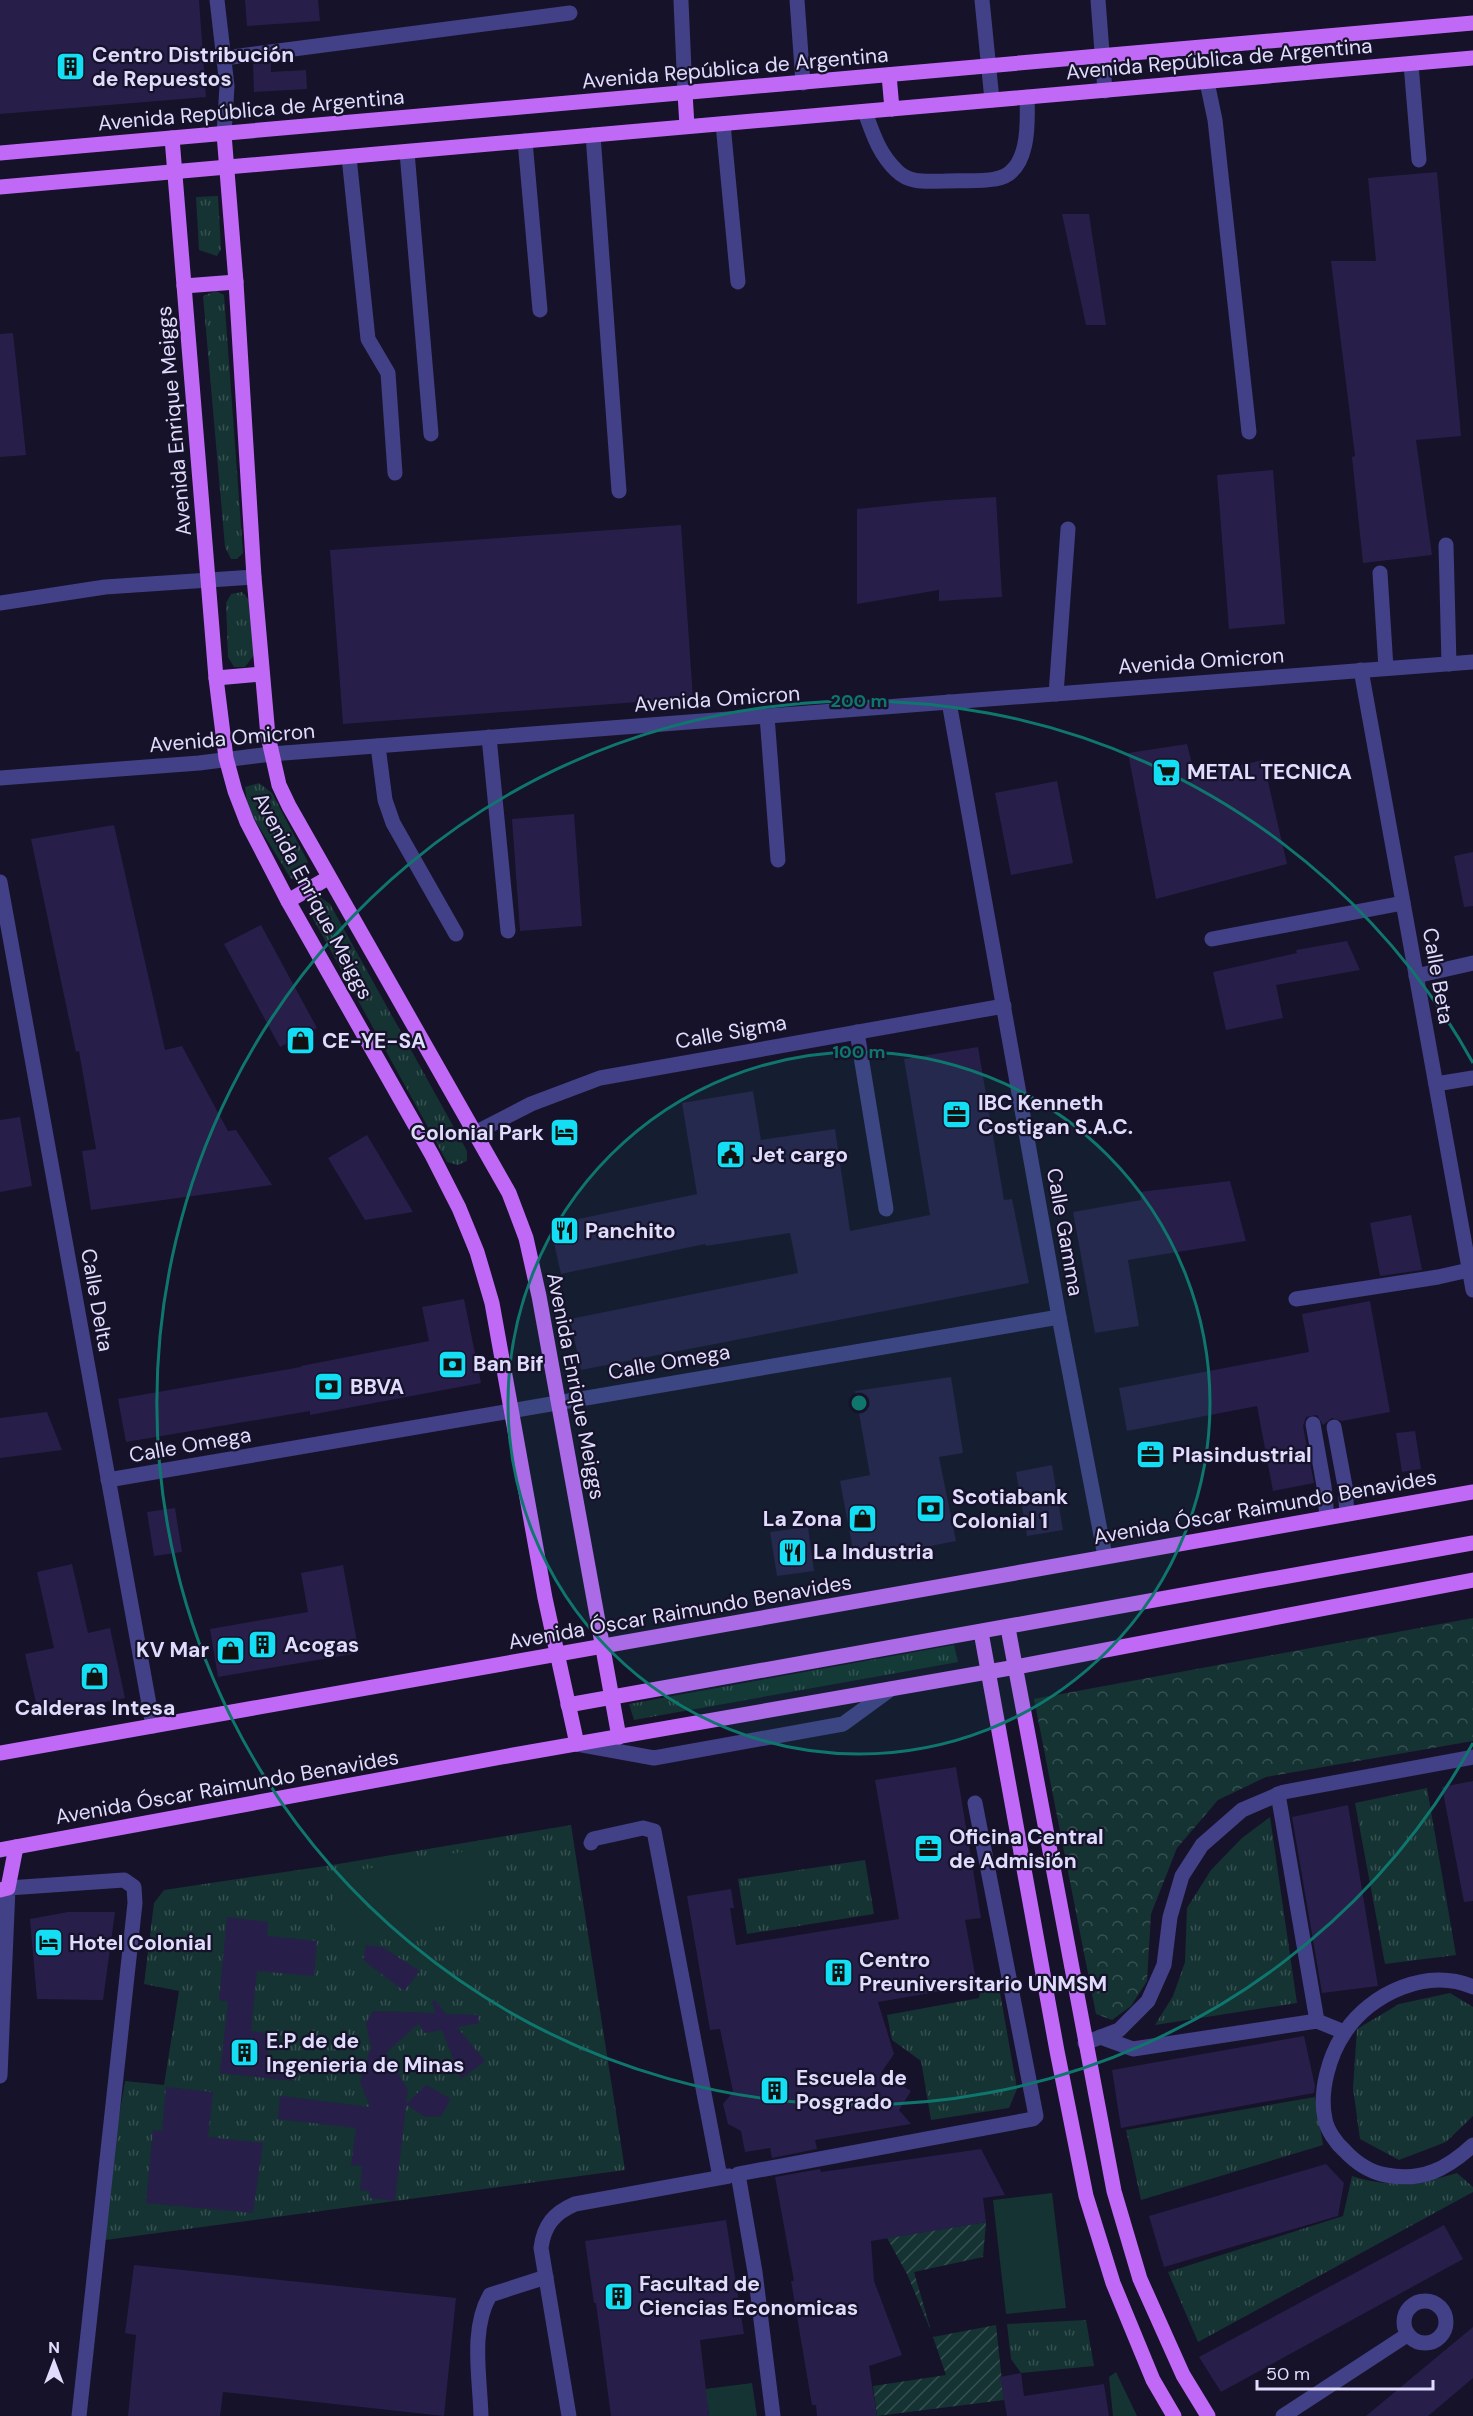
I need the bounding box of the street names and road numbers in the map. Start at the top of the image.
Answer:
street label: Avenida República de Argentina [1065,32,1373,86]
street label: Avenida República de Argentina [581,41,889,95]
street label: Avenida República de Argentina [97,83,405,137]
street label: Avenida Enrique Meiggs [150,305,198,537]
street label: Avenida Omicron [1117,641,1285,681]
street label: Avenida Omicron [633,679,801,719]
street label: Avenida Omicron [148,717,316,759]
street label: Avenida Enrique Meiggs [246,788,380,1004]
street label: Calle Beta [1416,926,1460,1026]
street label: Calle Sigma [673,1008,789,1056]
street label: Calle Gamma [1040,1166,1090,1298]
street label: Calle Delta [74,1246,120,1354]
street label: Avenida Enrique Meiggs [540,1270,612,1502]
street label: Calle Omega [606,1338,732,1386]
street label: Calle Omega [127,1421,253,1469]
street label: Avenida Óscar Raimundo Benavides [1091,1463,1439,1551]
street label: Avenida Óscar Raimundo Benavides [506,1568,854,1656]
street label: Avenida Óscar Raimundo Benavides [53,1743,401,1831]

